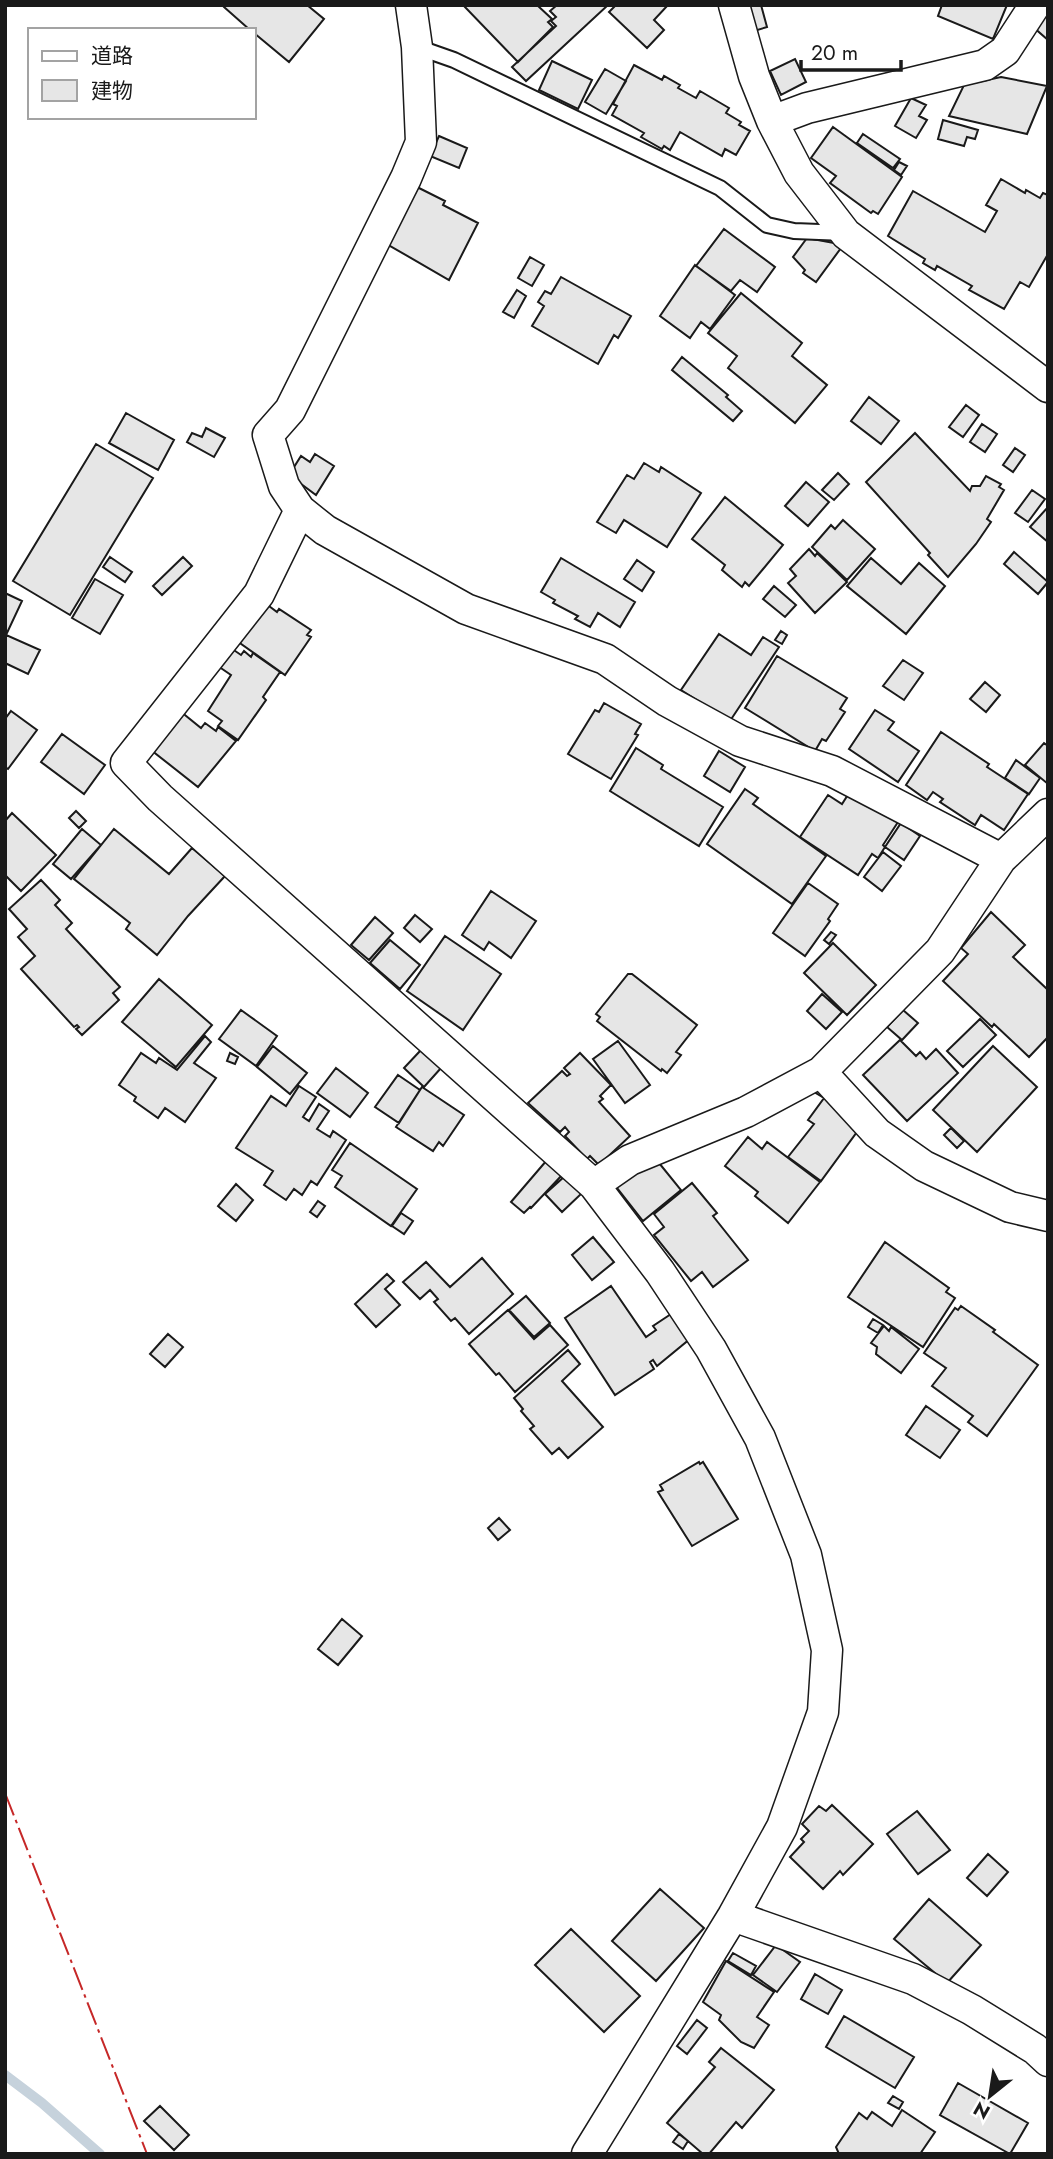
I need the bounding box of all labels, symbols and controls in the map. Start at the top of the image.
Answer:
legend [28,28,256,119]
scale bar [801,28,901,72]
text: 20 m [811,38,858,68]
text: 道路 [91,41,133,71]
text: 建物 [91,76,133,106]
north arrow [955,2061,1025,2131]
text: N [968,2095,995,2126]

